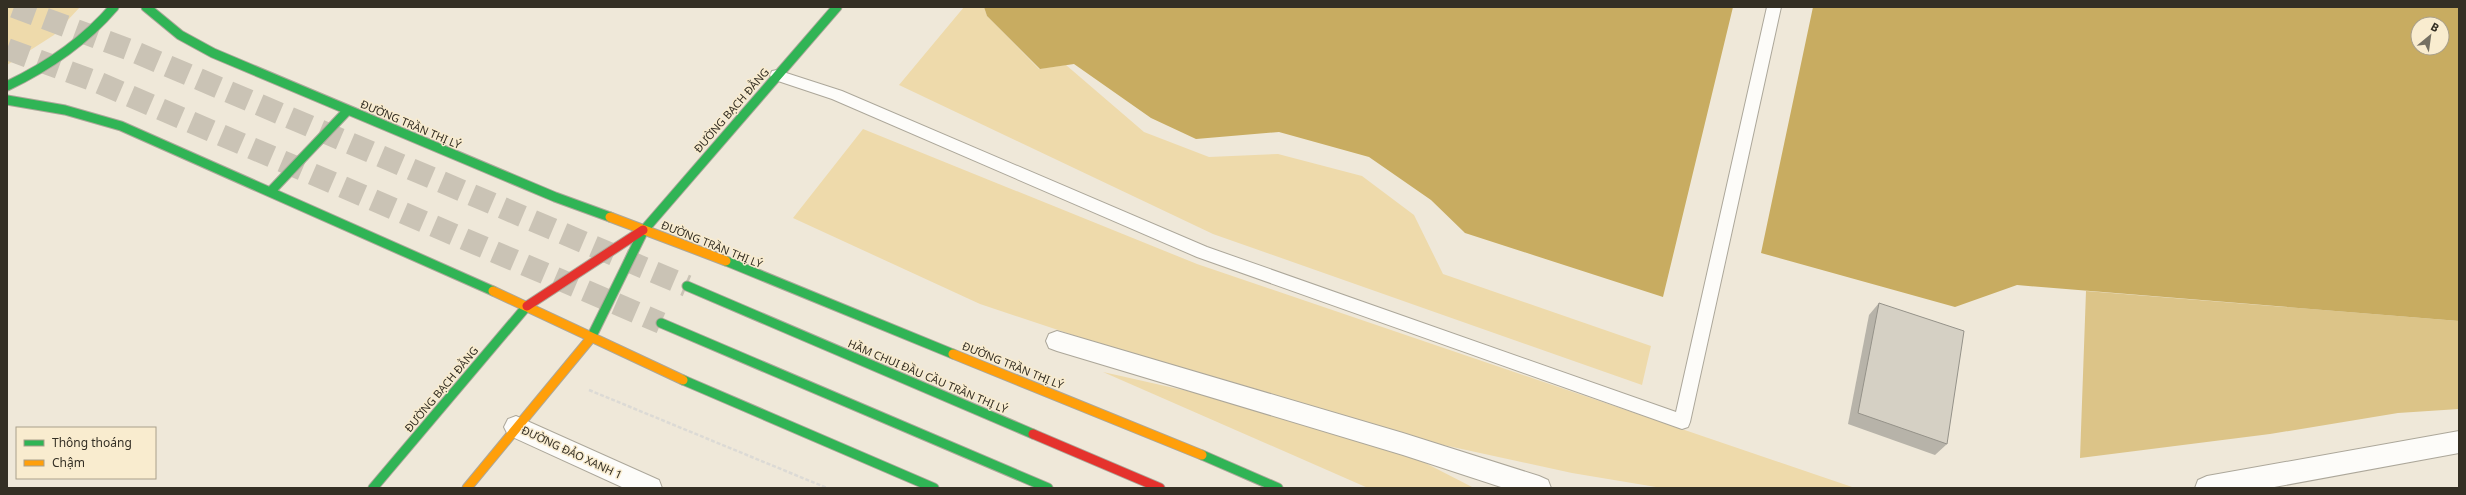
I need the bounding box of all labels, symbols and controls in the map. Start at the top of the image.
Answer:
north arrow [2410,16,2450,56]
text: B [2428,18,2442,35]
street label: ĐƯỜNG BẠCH ĐẰNG [690,65,772,155]
street label: ĐƯỜNG TRẦN THỊ LÝ [358,96,464,152]
street label: ĐƯỜNG TRẦN THỊ LÝ [659,217,766,271]
street label: HẦM CHUI ĐẦU CẦU TRẦN THỊ LÝ [846,335,1011,417]
street label: ĐƯỜNG TRẦN THỊ LÝ [960,338,1067,392]
street label: ĐƯỜNG BẠCH ĐẰNG [401,343,481,435]
street label: ĐƯỜNG ĐẢO XANH 1 [519,422,625,482]
legend [16,427,156,479]
text: Thông thoáng [52,434,132,451]
text: Chậm [52,454,85,471]

